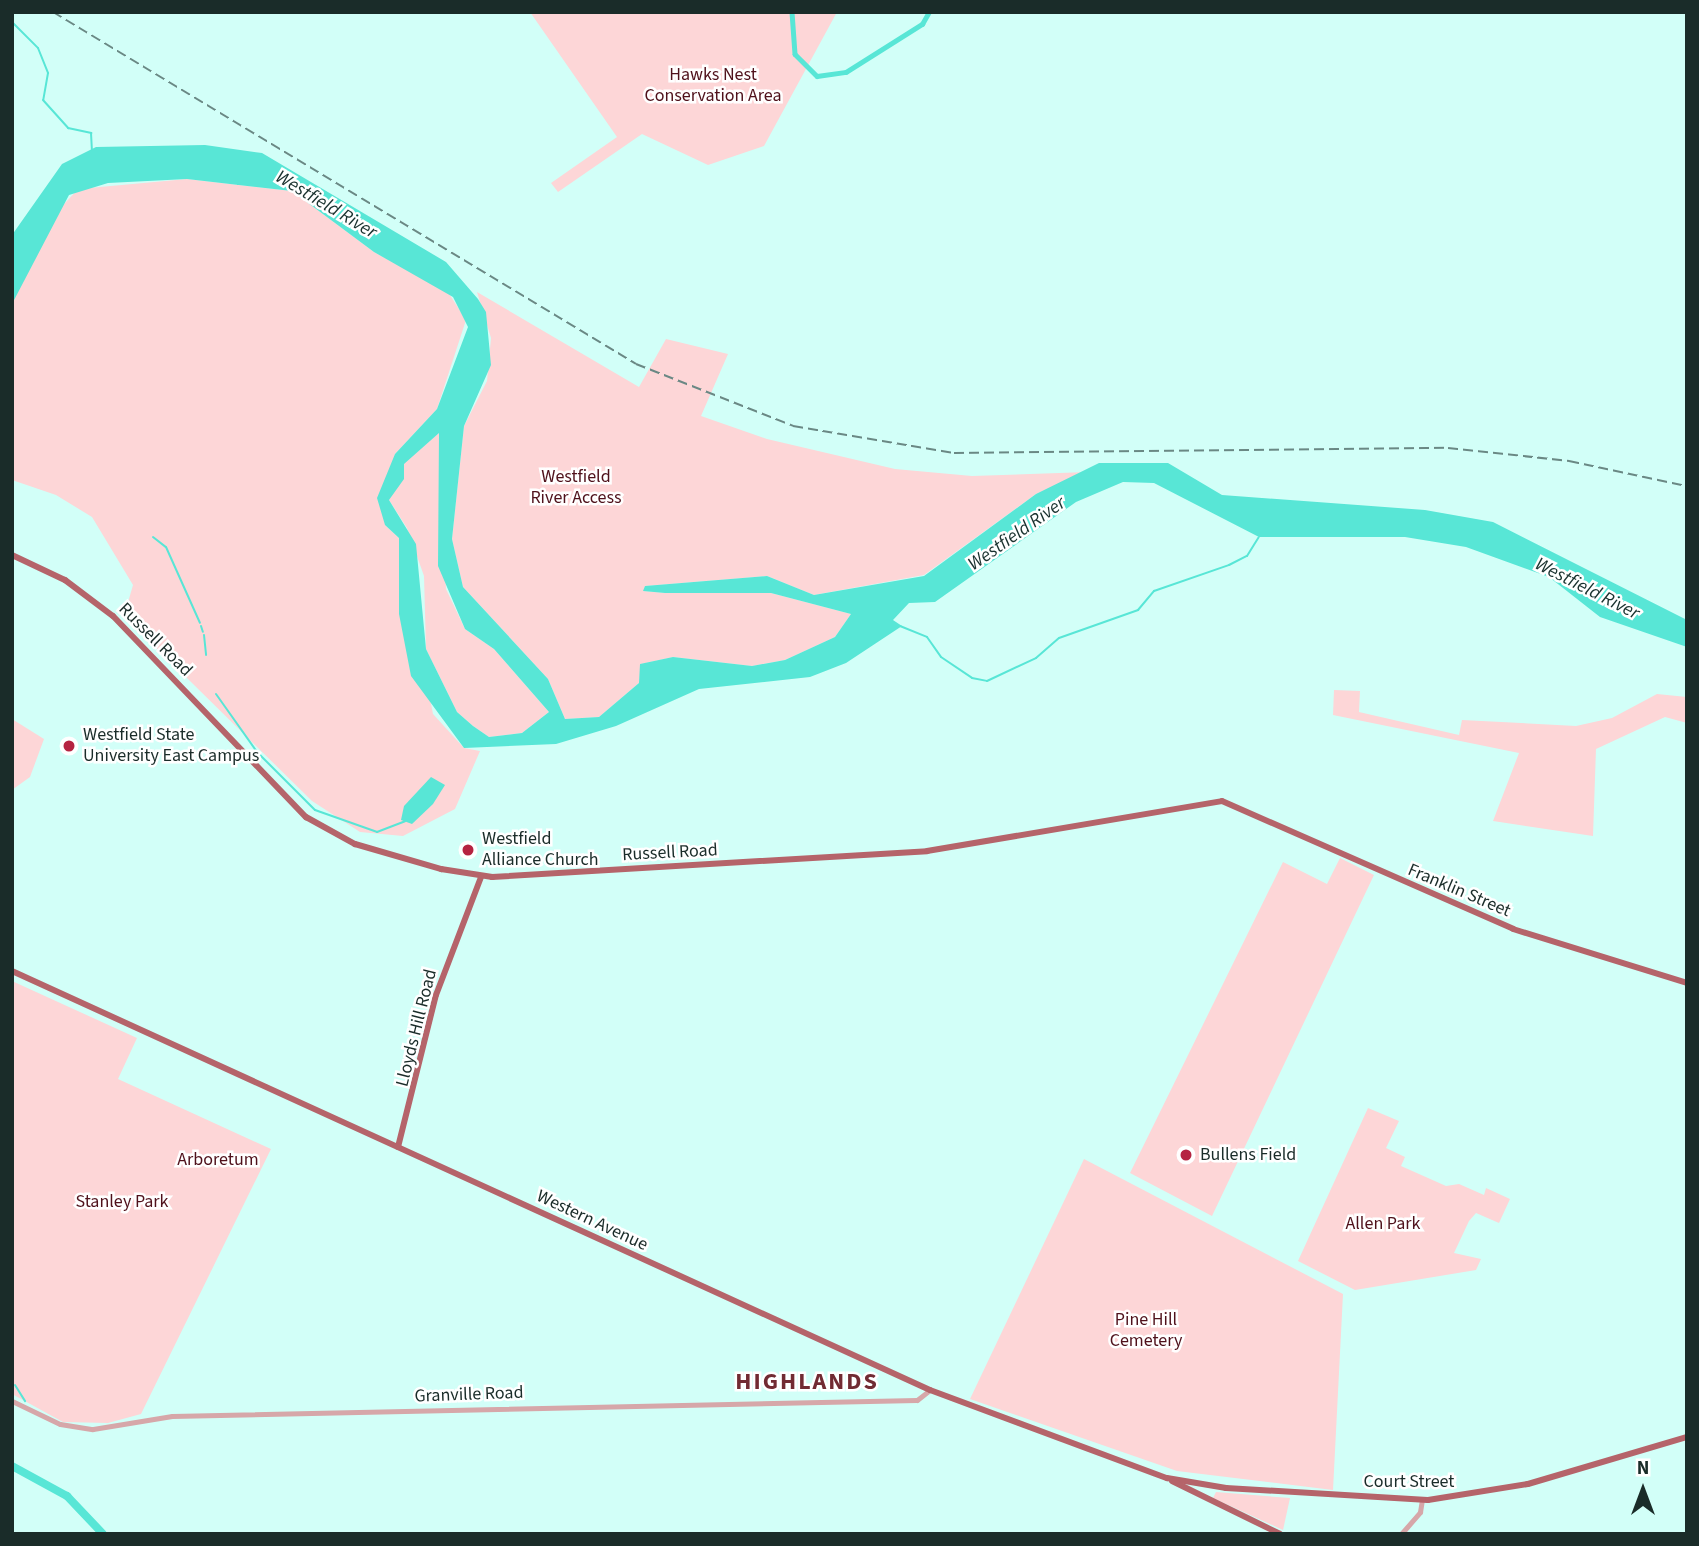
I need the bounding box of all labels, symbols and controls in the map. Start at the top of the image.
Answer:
park label: Hawks Nest Conservation Area [644,65,782,108]
water label: Westfield River [271,166,381,244]
park label: Westfield River Access [530,467,622,510]
water label: Westfield River [964,492,1070,576]
water label: Westfield River [1531,553,1643,625]
street label: Russell Road [114,599,196,681]
place label: Westfield State University East Campus [83,725,259,768]
marker: Westfield State University East Campus [61,738,77,754]
place label: Westfield Alliance Church [482,829,599,872]
street label: Russell Road [622,840,718,866]
marker: Westfield Alliance Church [460,842,476,858]
street label: Franklin Street [1404,860,1514,922]
street label: Lloyds Hill Road [392,967,442,1089]
place label: Bullens Field [1200,1144,1296,1166]
marker: Bullens Field [1178,1147,1194,1163]
park label: Arboretum [177,1149,259,1171]
street label: Western Avenue [533,1186,651,1256]
park label: Stanley Park [75,1191,169,1213]
park label: Allen Park [1346,1213,1420,1235]
park label: Pine Hill Cemetery [1110,1310,1182,1352]
district label: HIGHLANDS [736,1368,878,1396]
street label: Granville Road [414,1382,524,1408]
north arrow [1608,1455,1678,1525]
text: N [1637,1455,1649,1482]
street label: Court Street [1364,1471,1454,1493]

